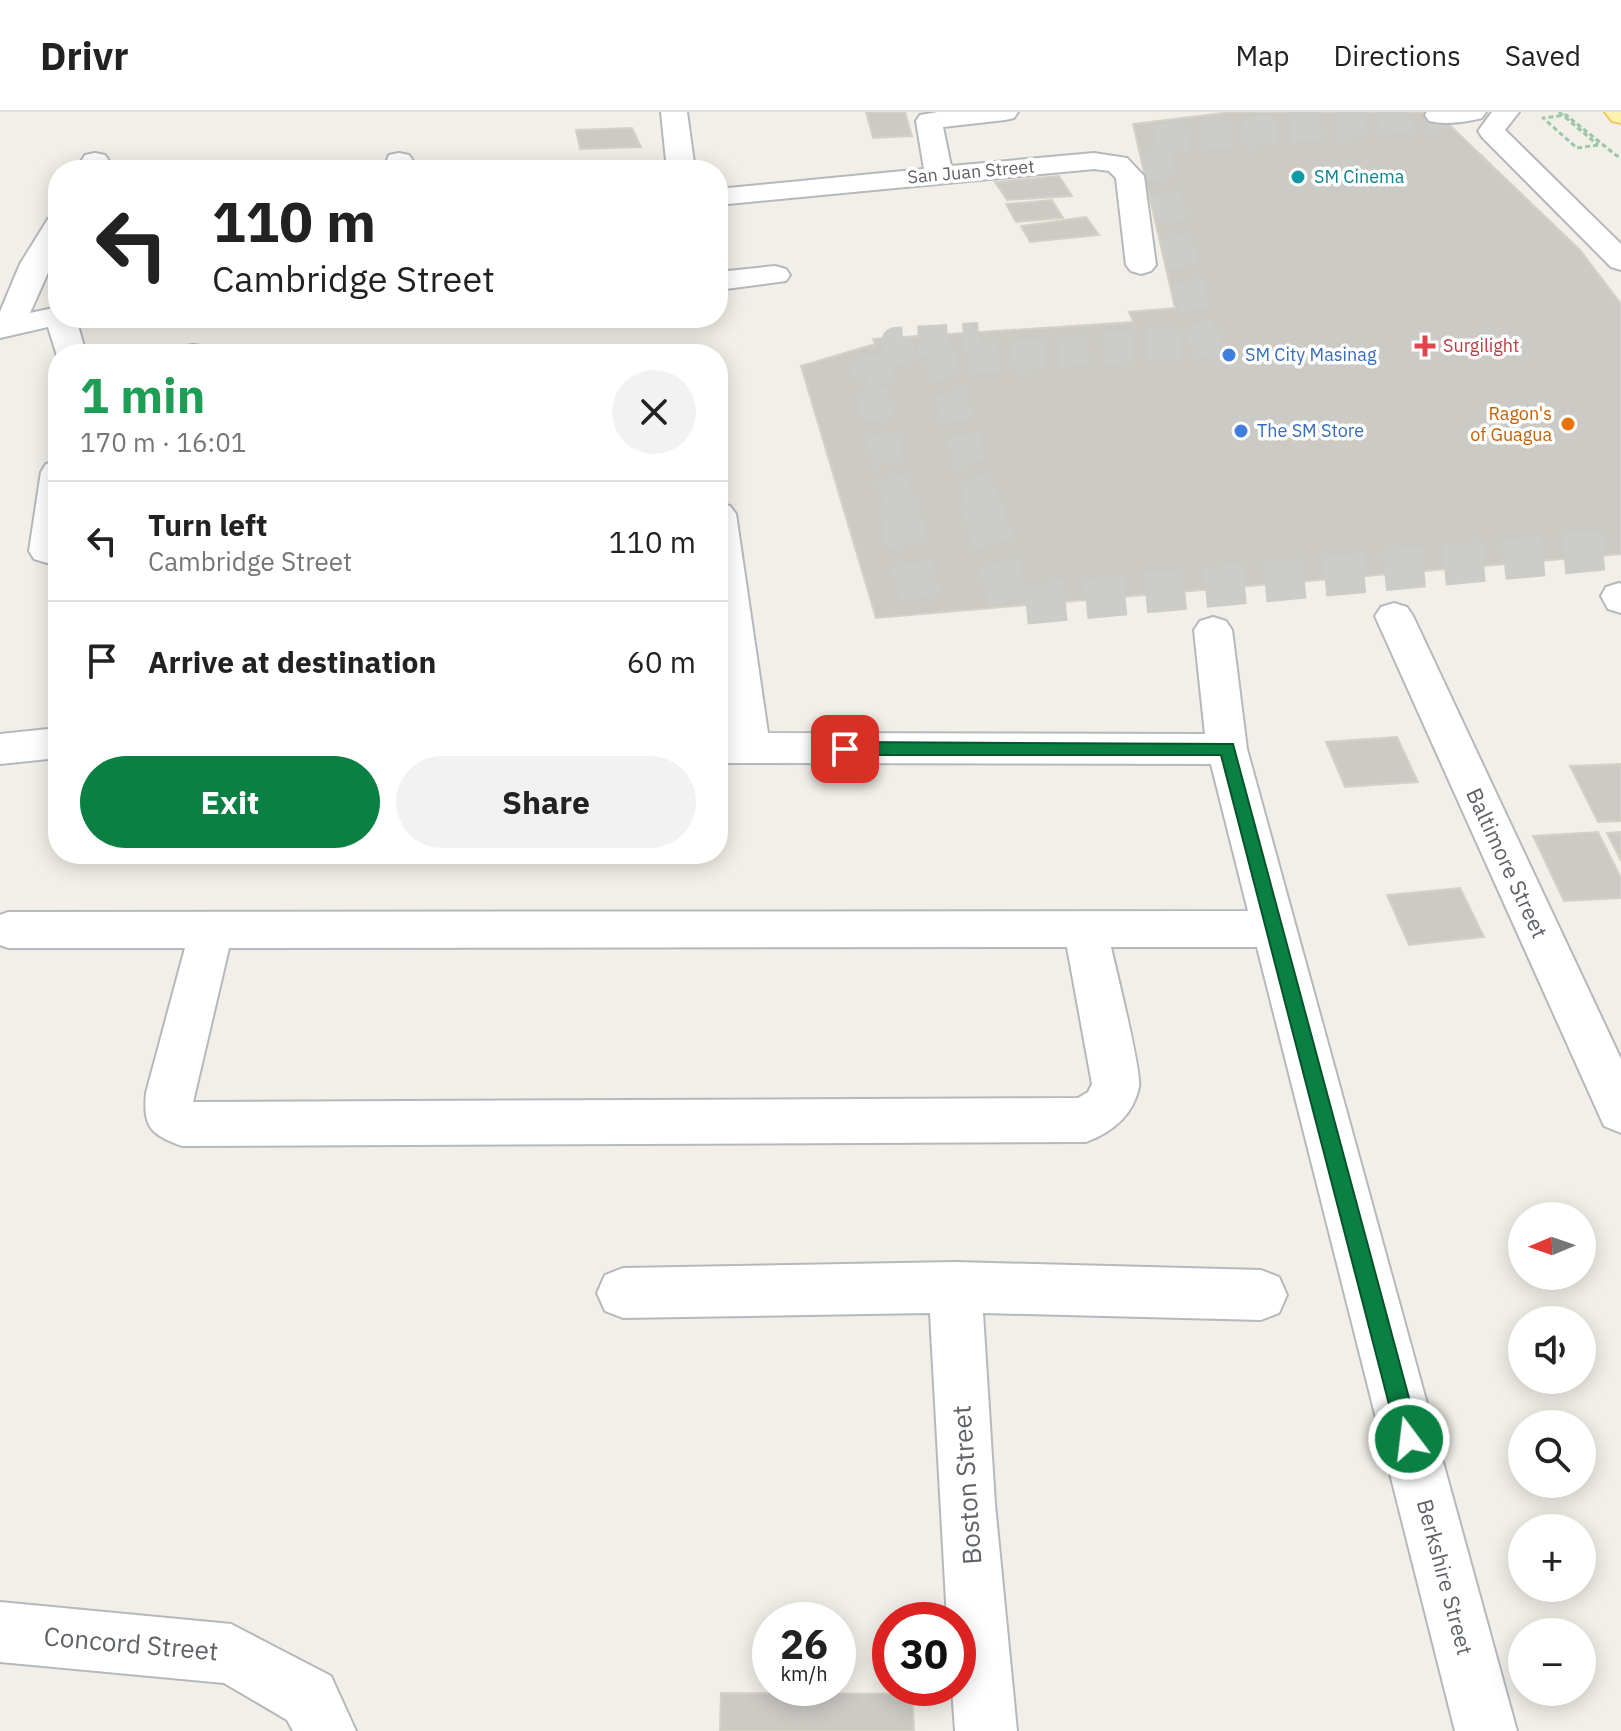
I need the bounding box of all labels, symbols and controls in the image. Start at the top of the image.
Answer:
text: Drivr [40,31,129,80]
text: Map [1235,37,1289,74]
text: Directions [1333,37,1461,74]
text: Saved [1505,37,1581,74]
street label: San Juan Street [906,154,1035,189]
place label: SM Cinema [1314,165,1405,188]
marker: SM Cinema [1289,168,1307,186]
text: 110 m [212,185,376,257]
icon: left [80,192,184,296]
text: Cambridge Street [212,255,495,302]
place label: Surgilight [1443,334,1519,357]
marker: Surgilight [1414,335,1436,357]
place label: SM City Masinag [1245,343,1377,366]
marker: SM City Masinag [1220,346,1238,364]
text: 1 min [80,364,205,426]
button: close [612,370,696,454]
place label: Ragon's of Guagua [1470,402,1552,446]
marker: Ragon's of Guagua [1559,415,1577,433]
place label: The SM Store [1257,419,1364,442]
marker: The SM Store [1232,422,1250,440]
text: 170 m · 16:01 [80,425,246,459]
text: Turn left [148,505,267,544]
icon: left [80,519,124,563]
text: 110 m [609,522,696,561]
text: Cambridge Street [148,544,352,578]
icon: arrive [80,639,124,683]
text: Arrive at destination [148,642,436,681]
text: 60 m [627,642,696,681]
pin [811,715,879,783]
icon: arrive [823,727,867,771]
button: Exit [80,756,380,848]
button: Share [396,756,696,848]
street label: Baltimore Street [1460,783,1555,942]
north arrow [1508,1202,1596,1290]
map controls [1508,1202,1596,1706]
button: sound [1508,1306,1596,1394]
position arrow [1367,1397,1451,1481]
street label: Boston Street [943,1404,989,1566]
button: search [1508,1410,1596,1498]
street label: Berkshire Street [1411,1496,1480,1658]
button: + [1508,1514,1596,1602]
speed limit sign: 30 [872,1602,976,1706]
street label: Concord Street [42,1618,220,1668]
text: 26 [780,1618,828,1670]
button: − [1508,1618,1596,1706]
text: km/h [780,1660,828,1687]

